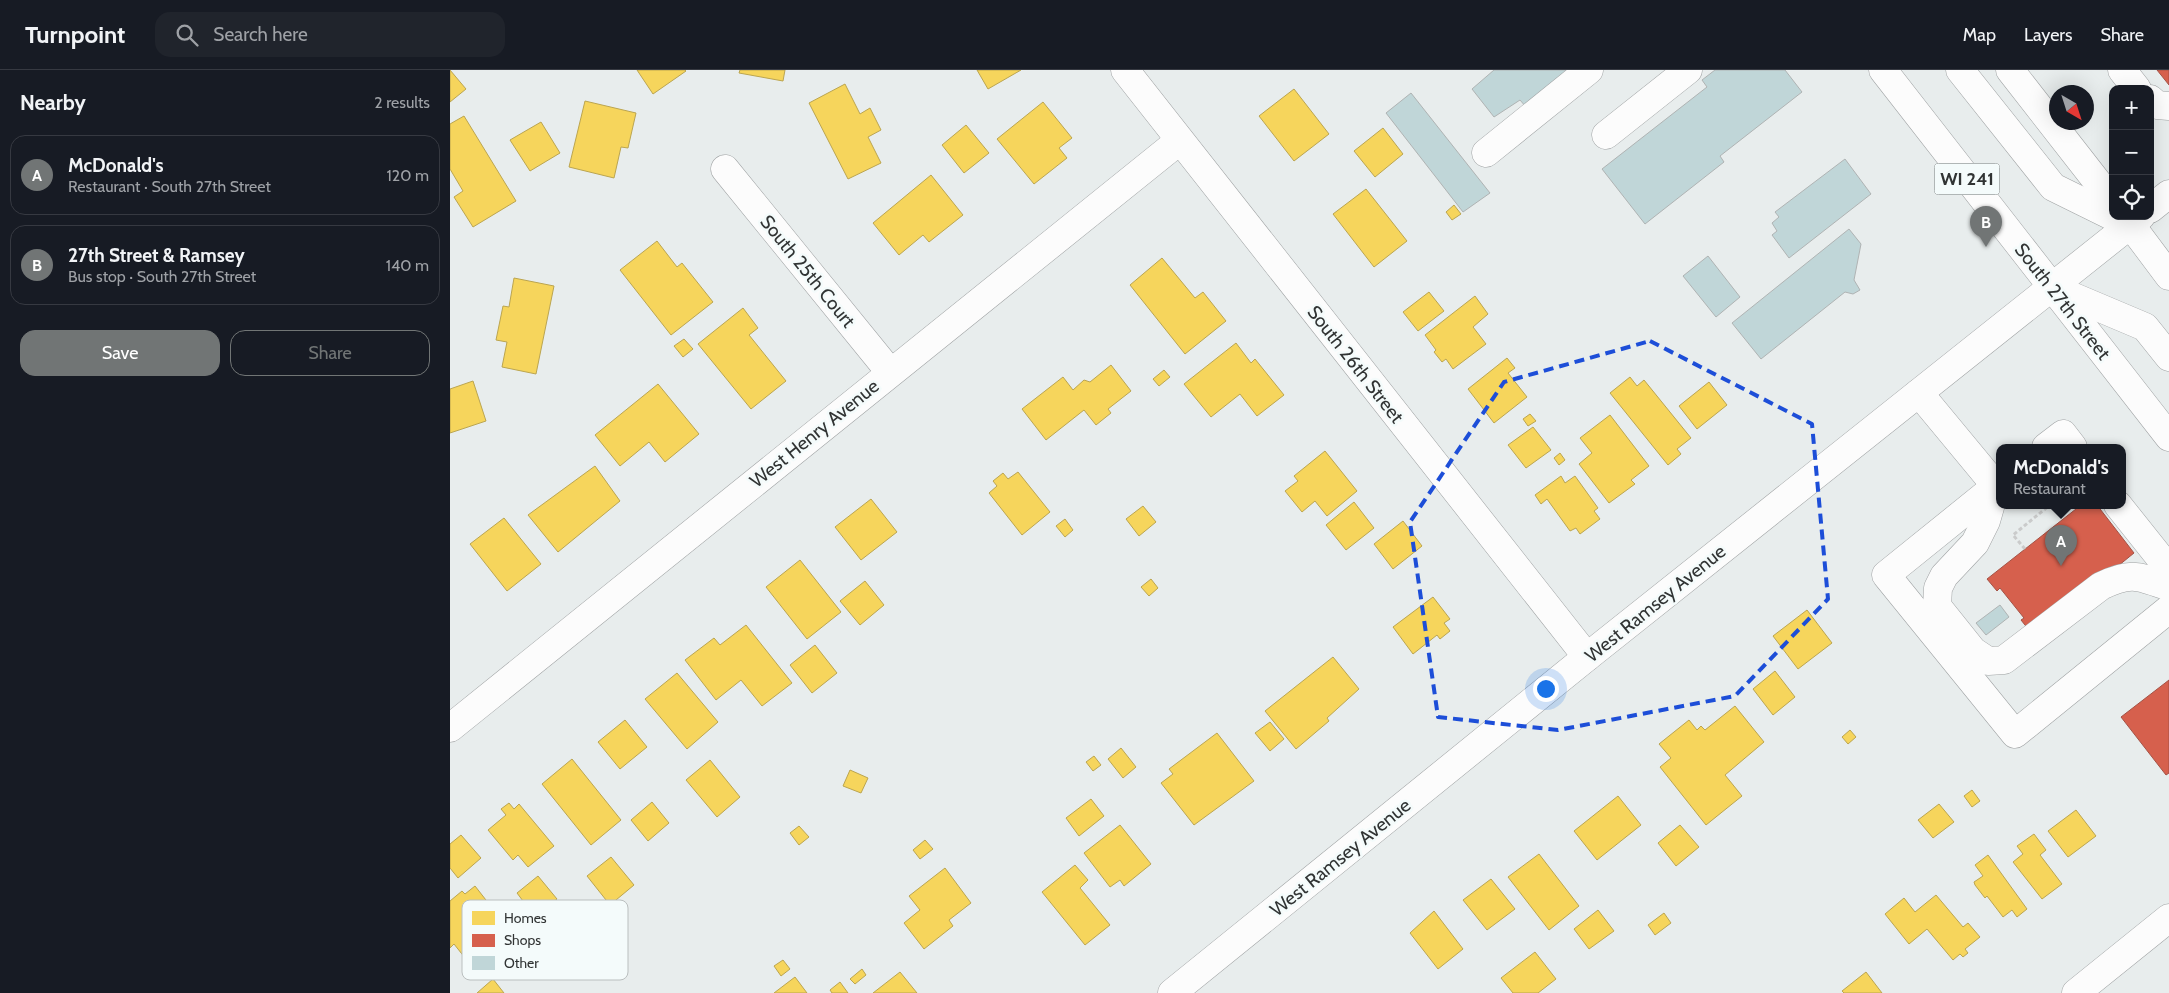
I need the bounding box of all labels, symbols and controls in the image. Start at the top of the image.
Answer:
search box [155,12,505,57]
text: Turnpoint [25,20,125,49]
icon: search [173,21,201,49]
text: Search here [213,23,308,46]
text: Map [1963,24,1996,46]
text: Layers [2024,24,2073,46]
text: Share [2101,24,2144,46]
north arrow [2049,85,2094,130]
map controls [2109,85,2154,220]
button: + [2109,85,2154,130]
text: Nearby [20,90,86,115]
text: 2 results [374,93,430,112]
button: − [2109,130,2154,175]
text: McDonald's [68,154,164,177]
road number: WI 241 [1934,164,2000,195]
text: A [32,166,42,185]
text: 120 m [387,166,429,185]
button: locate [2109,175,2154,220]
text: Restaurant · South 27th Street [68,177,271,196]
pin: B [1970,206,2002,247]
street label: South 25th Court [755,210,860,333]
street label: South 27th Street [2010,238,2116,365]
text: 27th Street & Ramsey [68,244,245,267]
text: B [32,256,42,275]
text: 140 m [386,256,429,275]
text: Bus stop · South 27th Street [68,267,256,286]
street label: South 26th Street [1303,301,1409,428]
button: Save [20,330,220,376]
button: Share [230,330,430,376]
street label: West Henry Avenue [745,374,884,492]
popup [1996,444,2126,509]
text: McDonald's [2013,456,2109,479]
text: Restaurant [2013,479,2086,498]
pin: A [2045,525,2077,566]
street label: West Ramsey Avenue [1580,539,1730,667]
your location [1533,676,1559,702]
street label: West Ramsey Avenue [1265,793,1415,921]
legend [462,900,628,980]
text: Homes [504,909,547,927]
text: Shops [504,931,541,949]
text: Other [504,954,539,972]

